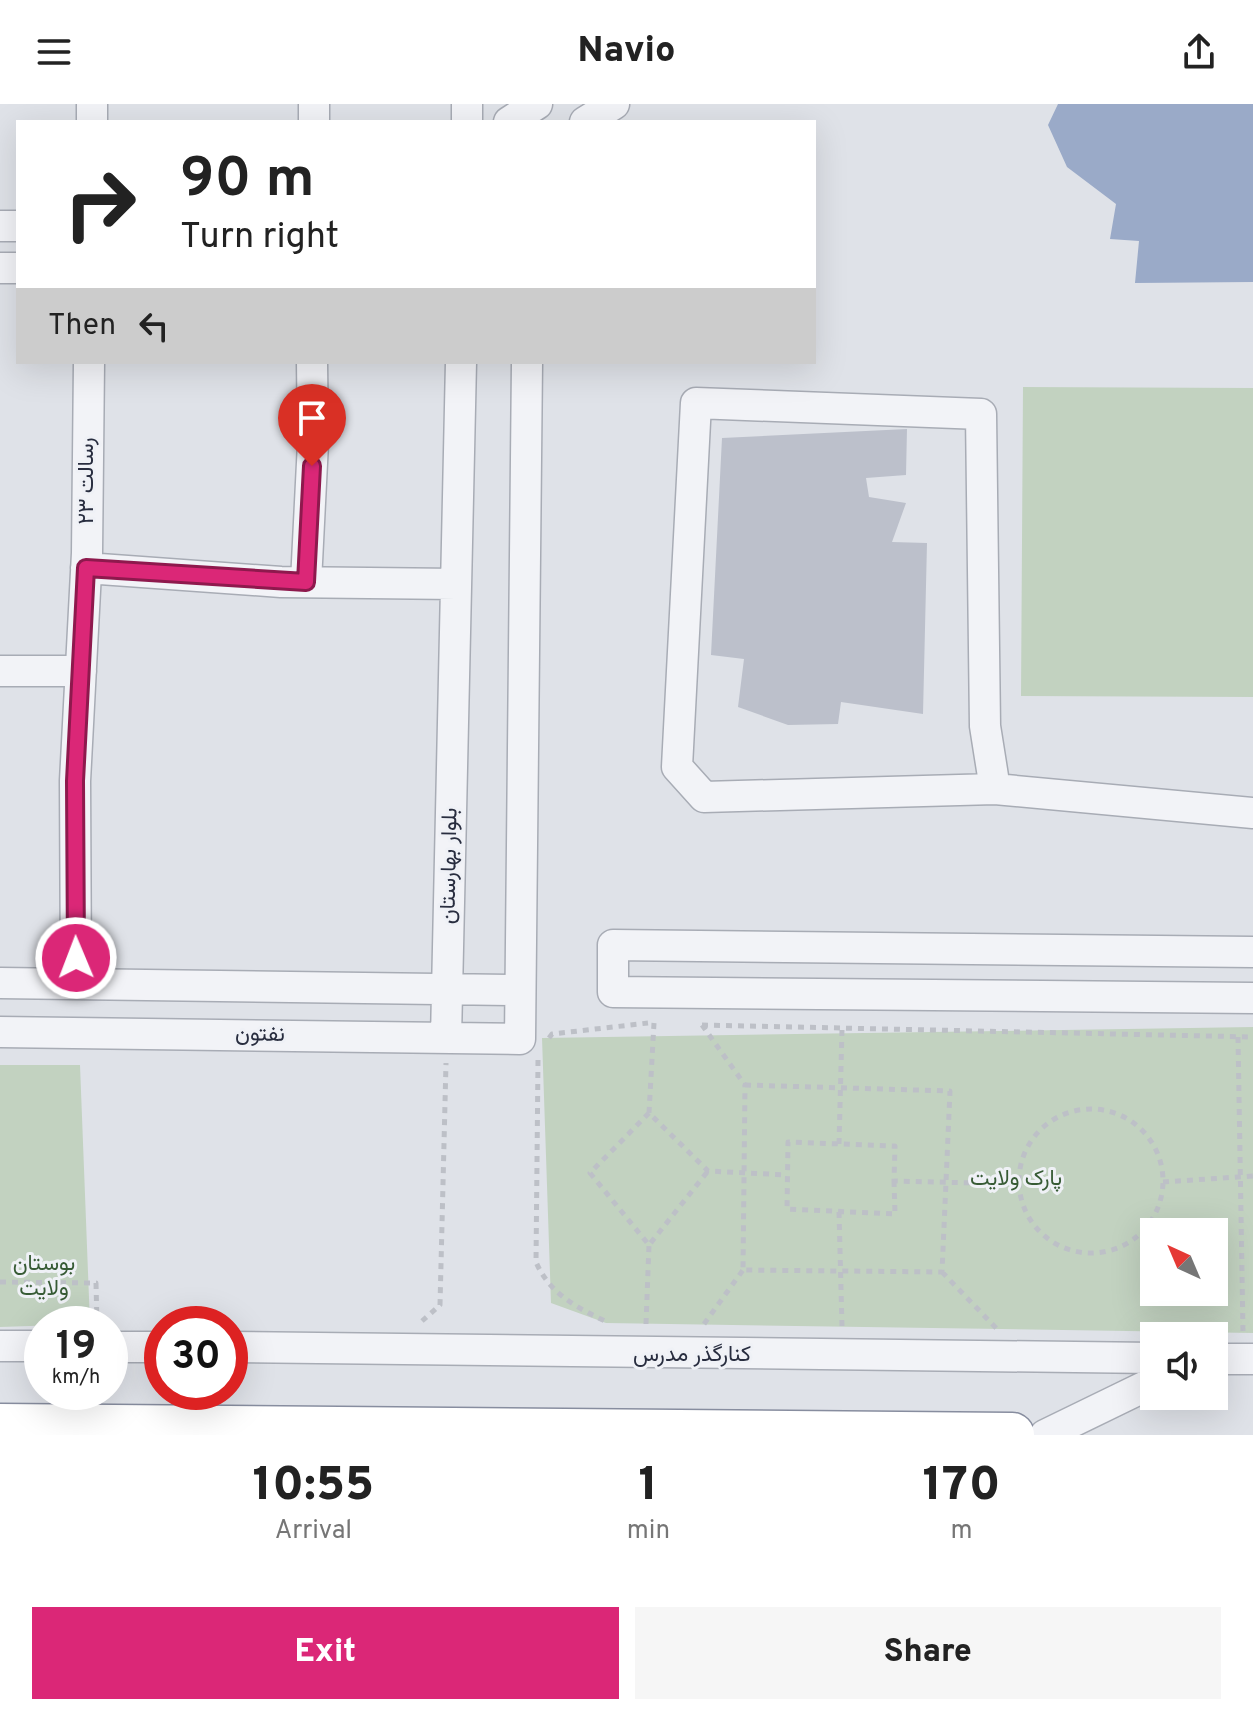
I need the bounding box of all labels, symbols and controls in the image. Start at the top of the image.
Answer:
text: Navio [577,29,676,75]
icon: menu [32,30,76,74]
icon: share [1177,30,1221,74]
text: 90 m [180,146,315,216]
icon: right [48,152,152,256]
text: Turn right [180,215,339,261]
icon: left [132,304,176,348]
text: Then [48,308,116,345]
pin [278,384,346,466]
icon: arrive [290,396,334,440]
street label: رسالت ۲۳ [74,438,101,524]
street label: بلوار بهارستان [435,808,465,924]
position arrow [34,916,118,1000]
street label: نفتون [235,1021,285,1049]
park label: پارک ولایت [970,1166,1062,1193]
north arrow [1140,1218,1228,1306]
map controls [1140,1218,1228,1410]
park label: بوستان ولایت [13,1251,75,1303]
speed limit sign: 30 [144,1306,248,1410]
button: sound [1140,1322,1228,1410]
text: 19 [56,1323,96,1373]
street label: کنارگذر مدرس [633,1342,751,1369]
text: km/h [52,1365,100,1391]
text: 10:55 [253,1457,374,1517]
text: 1 [639,1457,658,1517]
text: 170 [923,1457,1000,1517]
text: Arrival [275,1515,352,1548]
text: min [627,1515,670,1548]
text: m [951,1515,973,1548]
button: Exit [32,1607,619,1699]
button: Share [635,1607,1221,1699]

